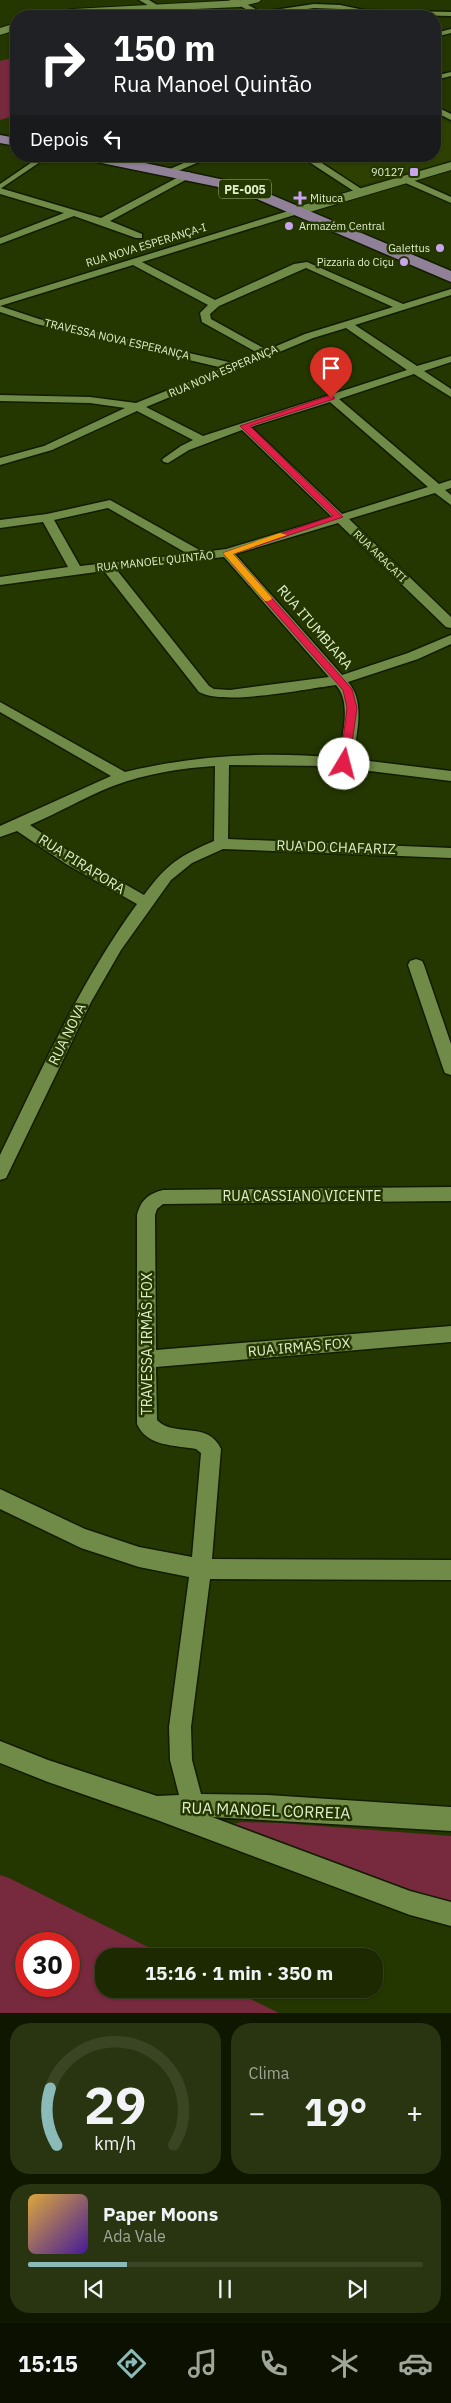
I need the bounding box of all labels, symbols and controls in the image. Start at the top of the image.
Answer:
text: 150 m [113,25,216,71]
icon: right [30,30,95,95]
text: Rua Manoel Quintão [113,69,312,98]
icon: left [99,125,127,153]
text: Depois [30,127,89,151]
place label: 90127 [371,165,404,179]
marker: 90127 [408,166,420,178]
road number: PE-005 [219,180,271,198]
place label: Mituca [310,191,343,205]
marker: Mituca [294,192,306,204]
place label: Armazém Central [299,219,385,233]
street label: RUA NOVA ESPERANÇA-I [84,220,208,270]
marker: Armazém Central [283,220,295,232]
place label: Galettus [388,241,430,255]
marker: Galettus [434,242,446,254]
place label: Pizzaria do Ciçu [317,255,394,269]
marker: Pizzaria do Ciçu [398,256,410,268]
street label: TRAVESSA NOVA ESPERANÇA [43,315,191,363]
street label: RUA NOVA ESPERANÇA [166,342,280,400]
pin [310,347,352,398]
icon: arrive [317,354,345,382]
street label: RUA ARACATI [350,527,410,585]
street label: RUA MANOEL QUINTÃO [96,548,214,574]
street label: RUA ITUMBIARA [273,581,357,673]
position arrow [317,737,369,789]
street label: RUA PIRAPORA [35,830,129,898]
street label: RUA DO CHAFARIZ [276,836,396,858]
street label: RUA NOVA [44,1000,90,1068]
street label: RUA CASSIANO VICENTE [223,1187,381,1205]
street label: TRAVESSA IRMÃS FOX [138,1272,156,1415]
street label: RUA IRMAS FOX [247,1334,351,1360]
street label: RUA MANOEL CORREIA [181,1797,351,1823]
speed limit sign: 30 [15,1932,80,1997]
text: 15:16 · 1 min · 350 m [145,1961,333,1985]
text: Clima [249,2063,289,2083]
text: 29 [84,2071,146,2138]
text: 19° [304,2087,367,2136]
text: − [249,2094,265,2131]
text: + [406,2094,423,2131]
text: km/h [94,2132,136,2155]
text: Paper Moons [103,2202,218,2226]
text: Ada Vale [103,2226,166,2246]
icon: previous [80,2275,108,2303]
icon: pause [211,2275,239,2303]
icon: next [343,2275,371,2303]
icon: directions [114,2346,149,2381]
icon: music [185,2346,220,2381]
icon: phone [256,2346,291,2381]
icon: climate [327,2346,362,2381]
icon: car [398,2346,433,2381]
text: 15:15 [18,2349,78,2378]

